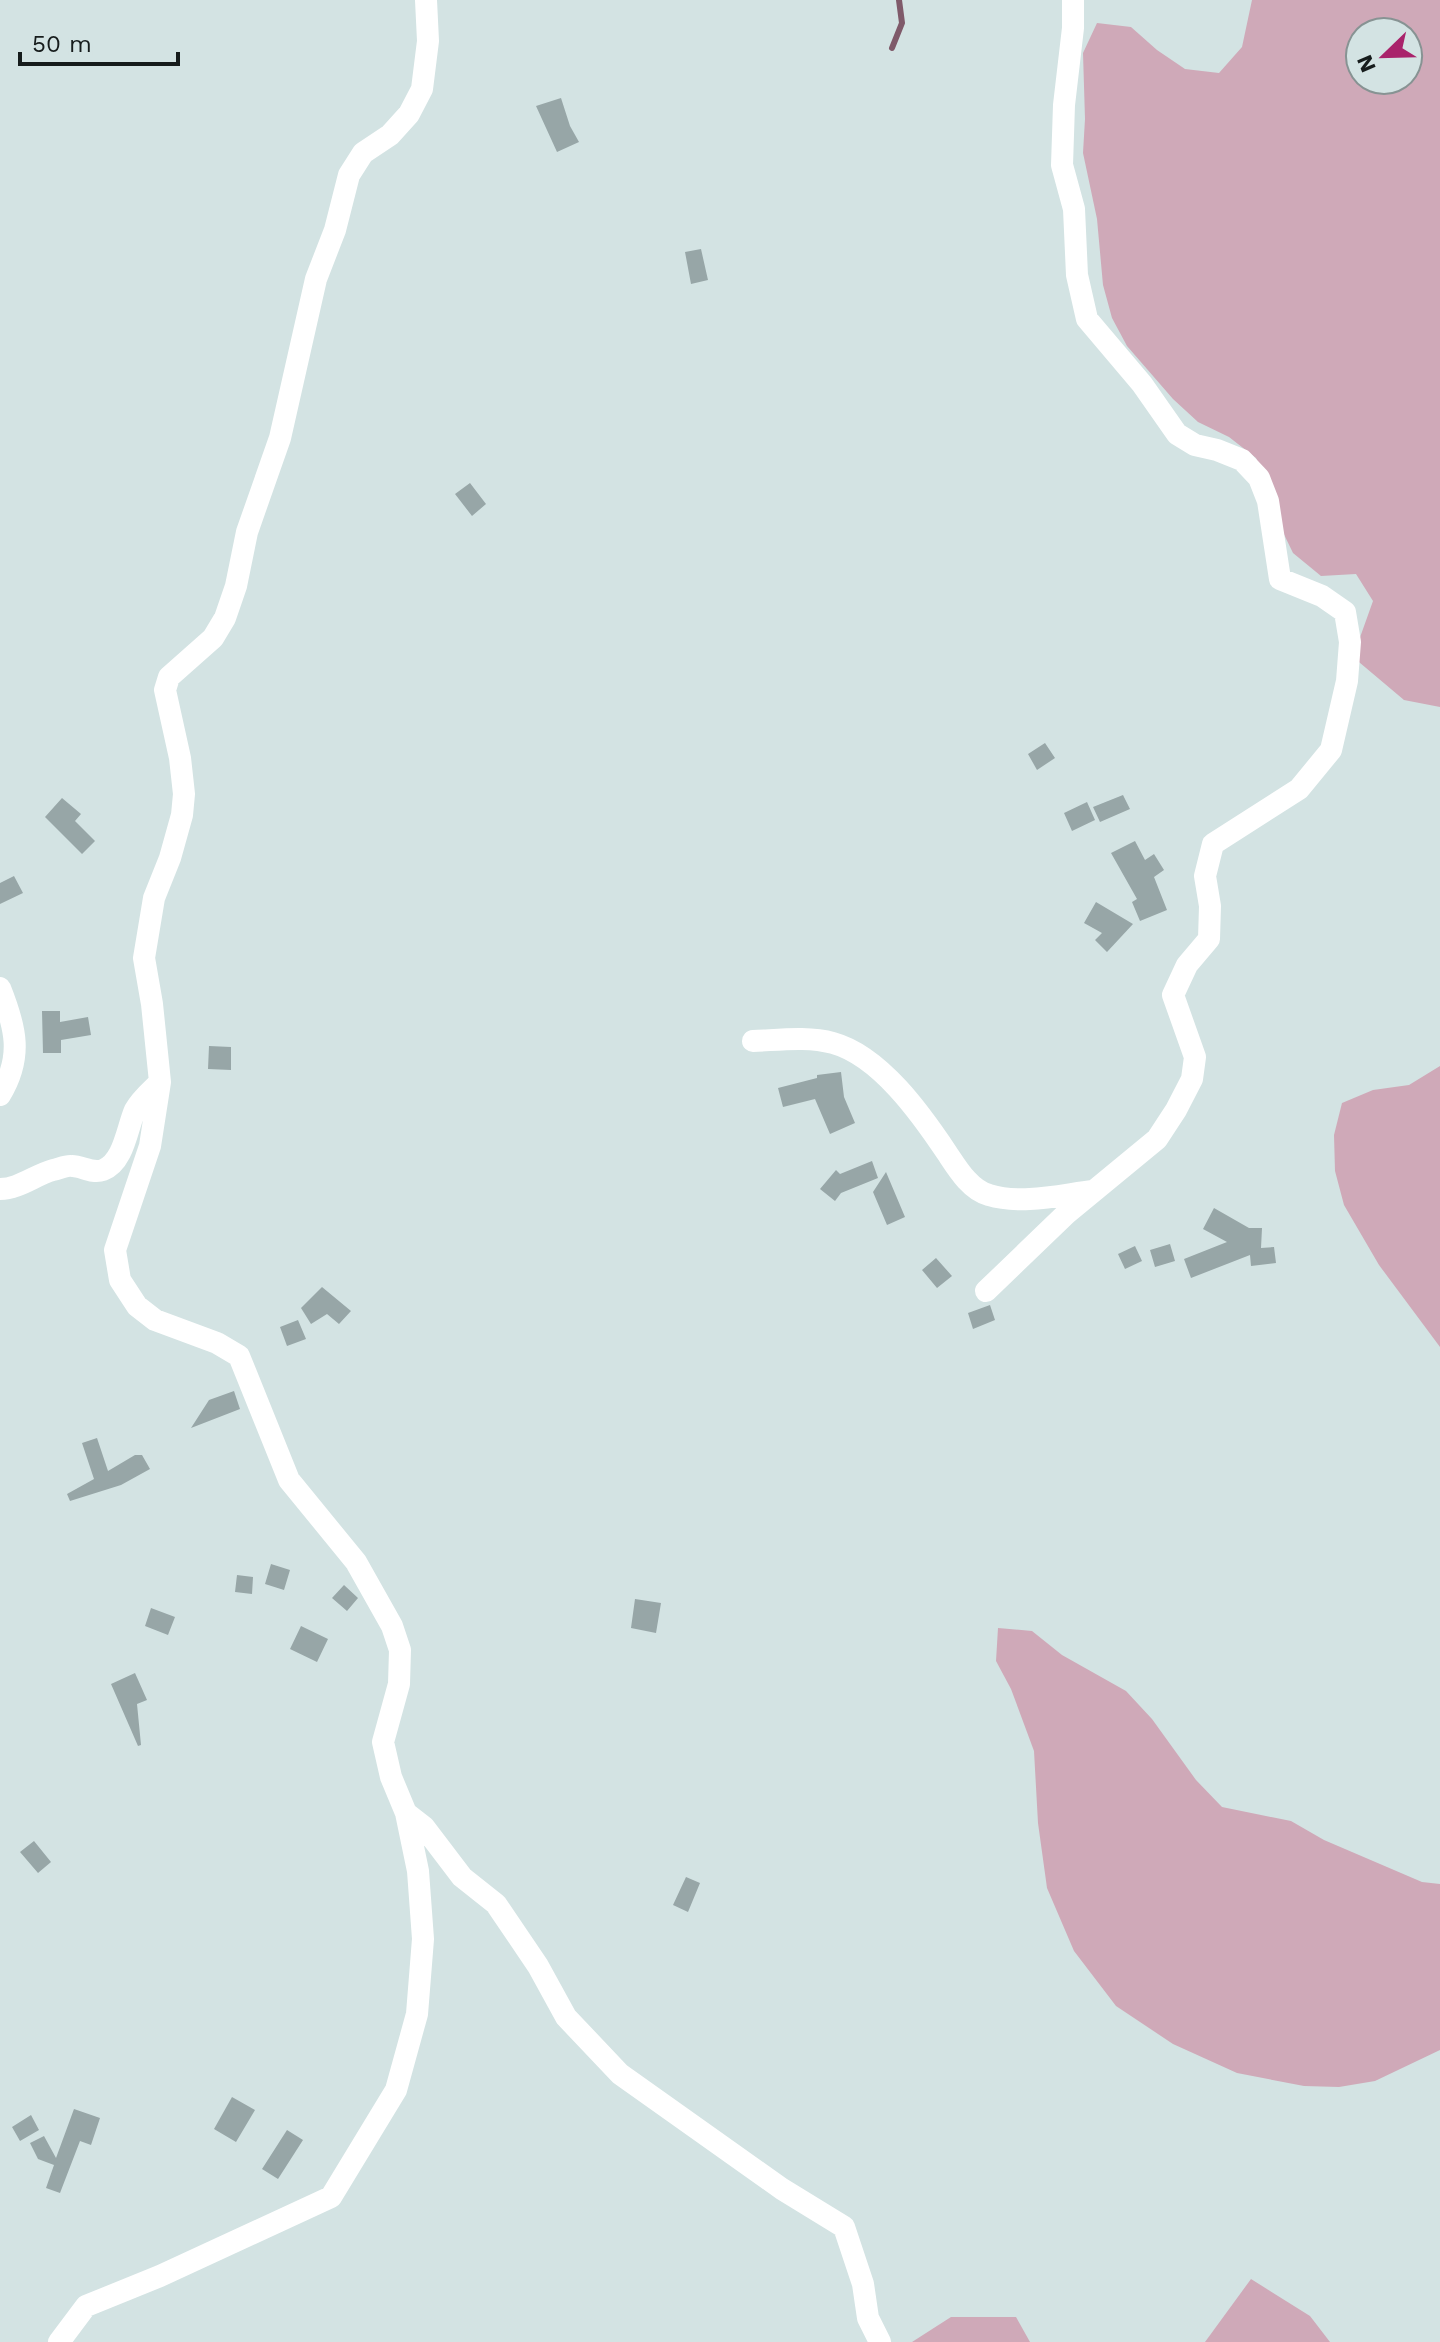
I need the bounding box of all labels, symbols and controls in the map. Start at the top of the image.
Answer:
scale bar [20,16,178,66]
north arrow [1344,16,1424,96]
text: 50 m [32,30,92,58]
text: N [1351,51,1381,76]

